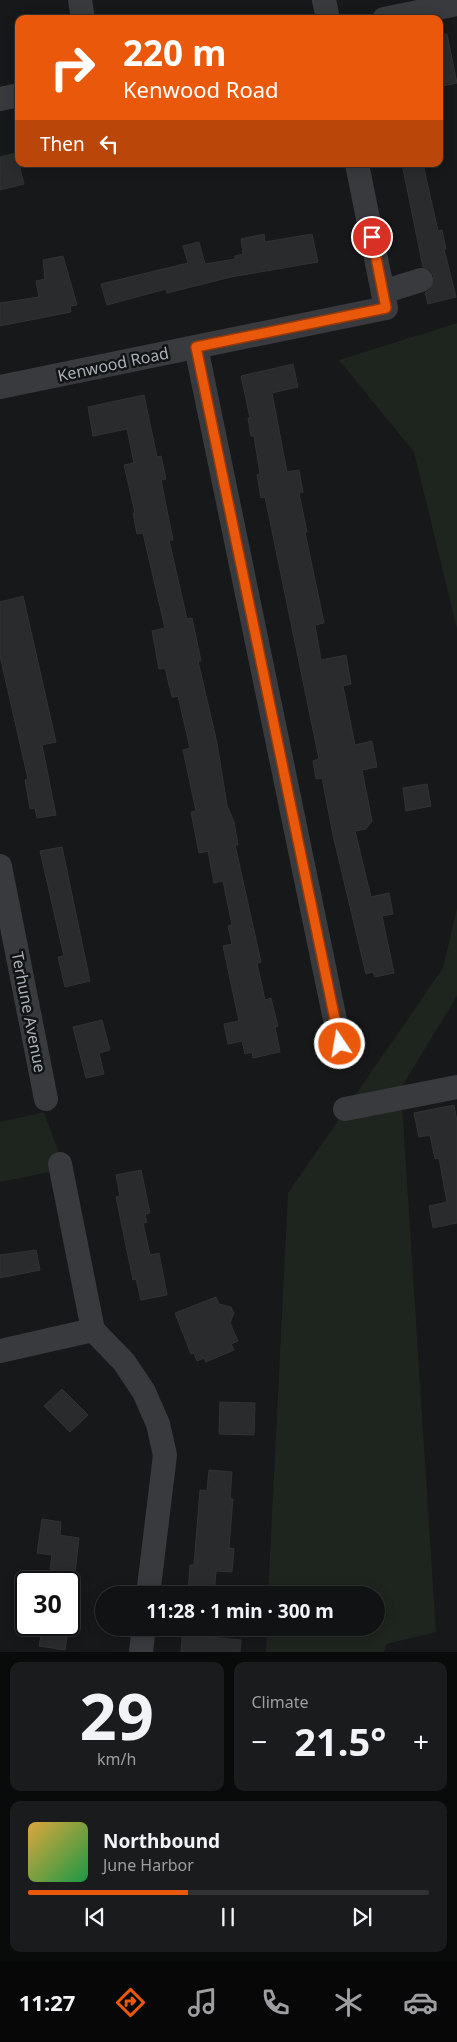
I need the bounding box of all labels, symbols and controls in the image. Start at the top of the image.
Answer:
text: 220 m [123,29,226,76]
icon: right [40,35,105,100]
text: Kenwood Road [123,74,279,104]
icon: left [95,130,123,158]
text: Then [40,131,85,157]
pin [351,216,393,258]
icon: arrive [358,223,386,251]
street label: Kenwood Road [55,341,171,387]
street label: Terhune Avenue [7,950,51,1074]
position arrow [313,1017,365,1069]
speed limit sign: 30 [15,1571,80,1636]
text: 11:28 · 1 min · 300 m [146,1598,334,1624]
text: 29 [80,1671,154,1759]
text: Climate [252,1691,309,1713]
text: 21.5° [294,1715,386,1767]
text: − [252,1722,268,1760]
text: + [413,1722,429,1760]
text: km/h [97,1748,136,1770]
text: Northbound [103,1828,220,1854]
text: June Harbor [103,1854,194,1876]
icon: previous [81,1903,109,1931]
icon: pause [214,1903,242,1931]
icon: next [348,1903,376,1931]
icon: directions [113,1985,148,2020]
icon: music [185,1985,220,2020]
icon: phone [258,1985,293,2020]
icon: climate [331,1985,366,2020]
icon: car [403,1985,438,2020]
text: 11:27 [19,1987,75,2017]

